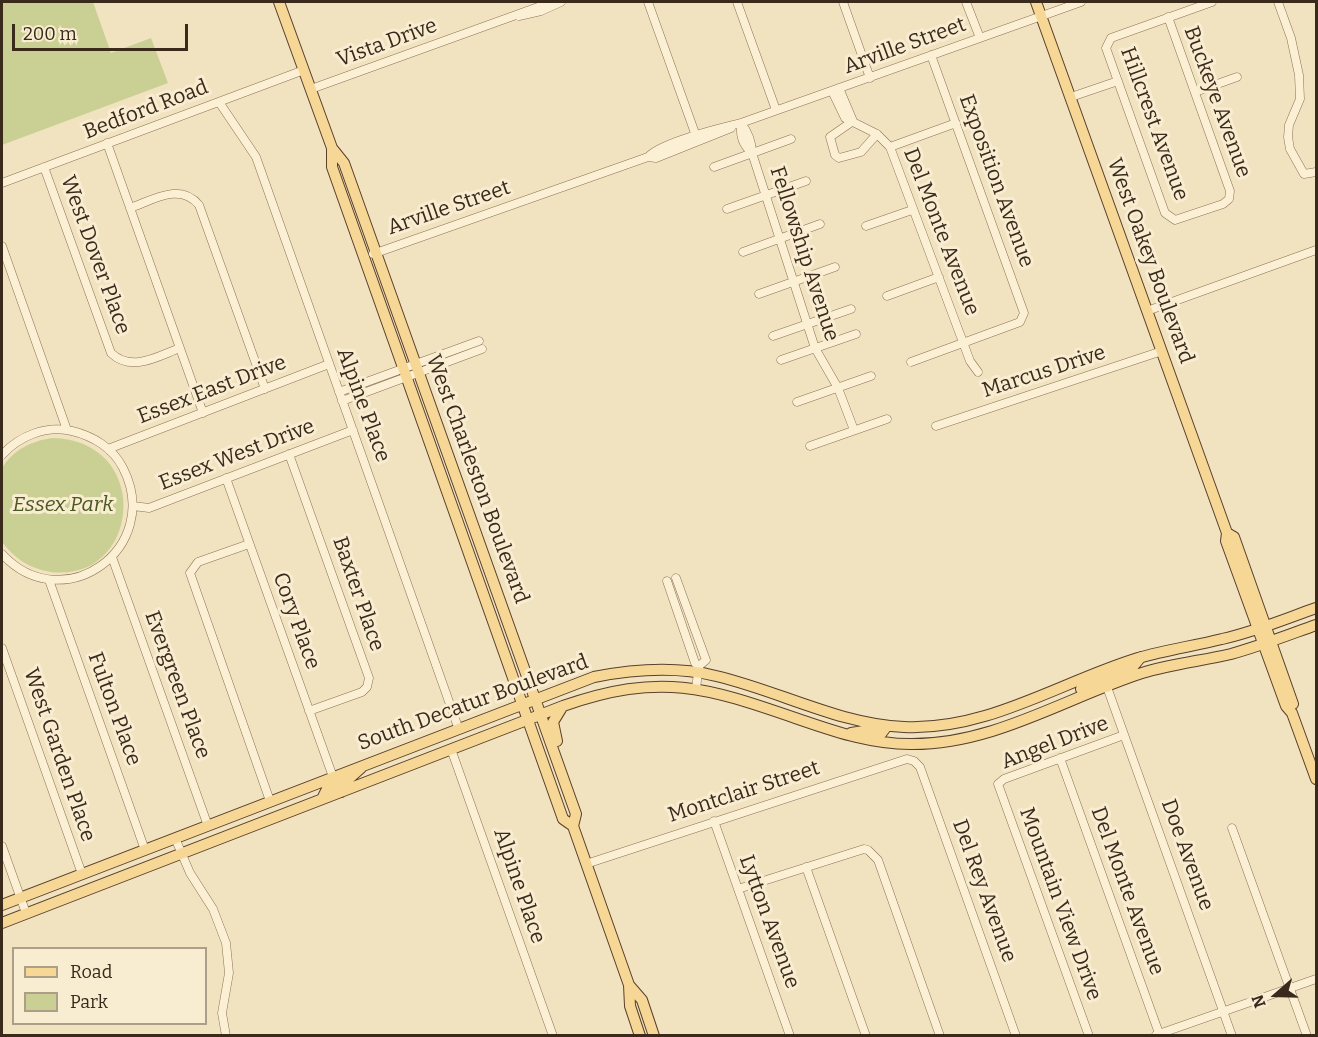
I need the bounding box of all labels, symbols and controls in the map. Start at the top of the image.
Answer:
scale bar [15,12,190,50]
street label: Arville Street [840,12,970,80]
street label: Vista Drive [333,13,441,73]
text: 200 m [23,23,77,45]
street label: Buckeye Avenue [1178,23,1256,181]
street label: Hillcrest Avenue [1115,44,1193,204]
street label: Bedford Road [80,75,212,145]
street label: Exposition Avenue [953,91,1039,271]
street label: Del Monte Avenue [897,145,985,319]
street label: West Oakey Boulevard [1101,155,1199,367]
street label: Fellowship Avenue [764,163,844,345]
street label: West Dover Place [55,172,135,338]
street label: Arville Street [384,175,514,241]
street label: Marcus Drive [979,340,1109,404]
street label: Alpine Place [331,344,395,466]
street label: Essex East Drive [134,350,290,430]
street label: West Charleston Boulevard [420,351,534,607]
street label: Essex West Drive [156,414,318,496]
park label: Essex Park [12,492,114,518]
street label: Baxter Place [327,533,389,655]
street label: Cory Place [267,569,325,673]
street label: Evergreen Place [139,608,215,762]
street label: Fulton Place [82,649,146,769]
street label: South Decatur Boulevard [354,650,592,756]
street label: West Garden Place [18,665,100,845]
street label: Angel Drive [998,711,1112,775]
street label: Montclair Street [665,756,823,828]
street label: Doe Avenue [1155,796,1219,914]
street label: Del Monte Avenue [1085,803,1169,979]
street label: Mountain View Drive [1013,804,1107,1004]
street label: Del Rey Avenue [946,816,1022,966]
street label: Alpine Place [488,825,550,947]
street label: Lytton Avenue [733,852,805,992]
legend [12,947,207,1025]
text: Road [70,961,112,983]
north arrow [1246,965,1306,1025]
text: Park [70,991,108,1013]
text: N [1248,992,1270,1010]

